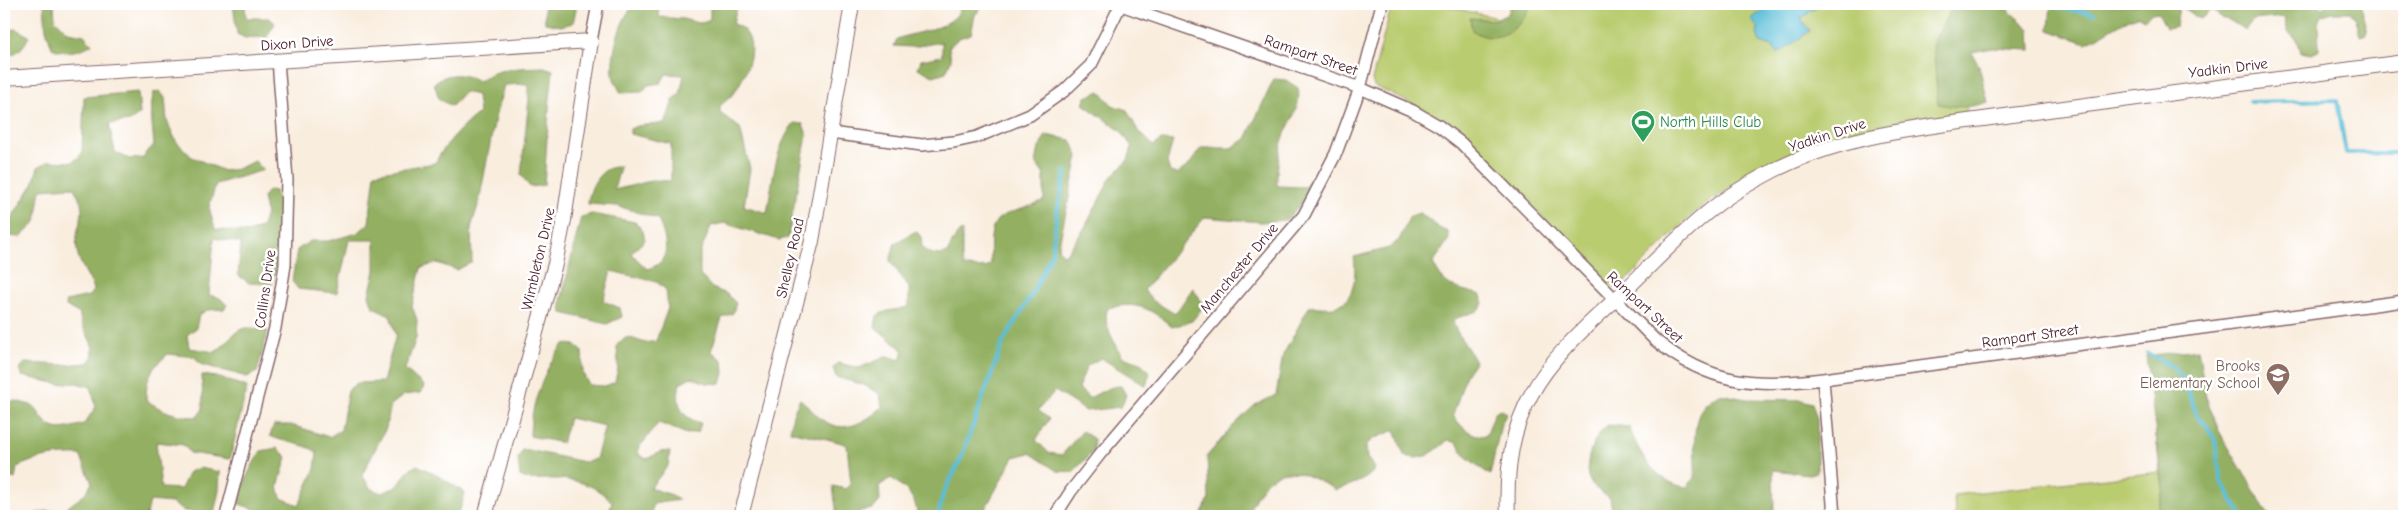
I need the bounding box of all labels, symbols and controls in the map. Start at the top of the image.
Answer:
street label: Dixon Drive [260,31,335,55]
street label: Rampart Street [1262,31,1361,80]
street label: Yadkin Drive [2187,54,2269,82]
sports icon: North Hills Club [1630,109,1656,143]
place label: North Hills Club [1660,113,1761,131]
street label: Yadkin Drive [1786,114,1868,156]
street label: Wimbleton Drive [517,205,559,312]
street label: Shelley Road [772,216,808,300]
street label: Manchester Drive [1196,219,1282,317]
street label: Collins Drive [251,248,279,329]
street label: Rampart Street [1603,267,1687,347]
street label: Rampart Street [1981,320,2080,352]
place label: Brooks Elementary School [2140,357,2260,392]
school or university icon: Brooks Elementary School [2265,362,2291,396]

